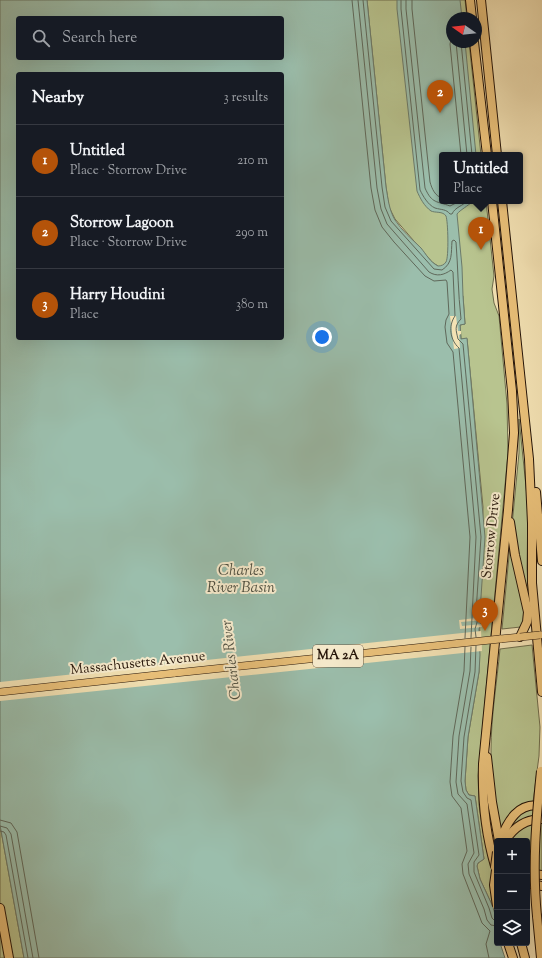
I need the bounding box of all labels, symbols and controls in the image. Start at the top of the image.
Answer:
north arrow [446,12,482,48]
search box [16,16,284,60]
icon: search [30,27,52,49]
text: Search here [62,28,137,49]
pin: 2 [427,80,453,113]
text: Nearby [32,86,84,110]
text: 3 results [223,89,268,107]
text: Untitled [70,141,125,162]
text: 1 [43,152,47,170]
text: 210 m [237,152,268,170]
popup [439,152,523,204]
text: Untitled [454,159,508,180]
text: Place · Storrow Drive [70,162,187,180]
text: Place [454,180,482,198]
text: Storrow Lagoon [70,213,174,234]
pin: 1 [468,217,494,250]
text: 2 [42,224,48,242]
text: 290 m [235,224,268,242]
text: Place · Storrow Drive [70,234,187,252]
text: Harry Houdini [70,285,165,306]
text: 3 [42,296,48,314]
text: 380 m [236,296,268,314]
text: Place [70,306,99,324]
your location [312,327,332,347]
street label: Storrow Drive [478,492,506,580]
water label: Charles River Basin [207,561,275,599]
pin: 3 [472,598,498,631]
water label: Charles River [217,618,247,701]
road number: MA 2A [313,645,363,667]
street label: Massachusetts Avenue [69,647,207,681]
map controls [494,838,530,946]
button: + [494,838,530,874]
button: − [494,874,530,910]
button: layers [494,910,530,946]

